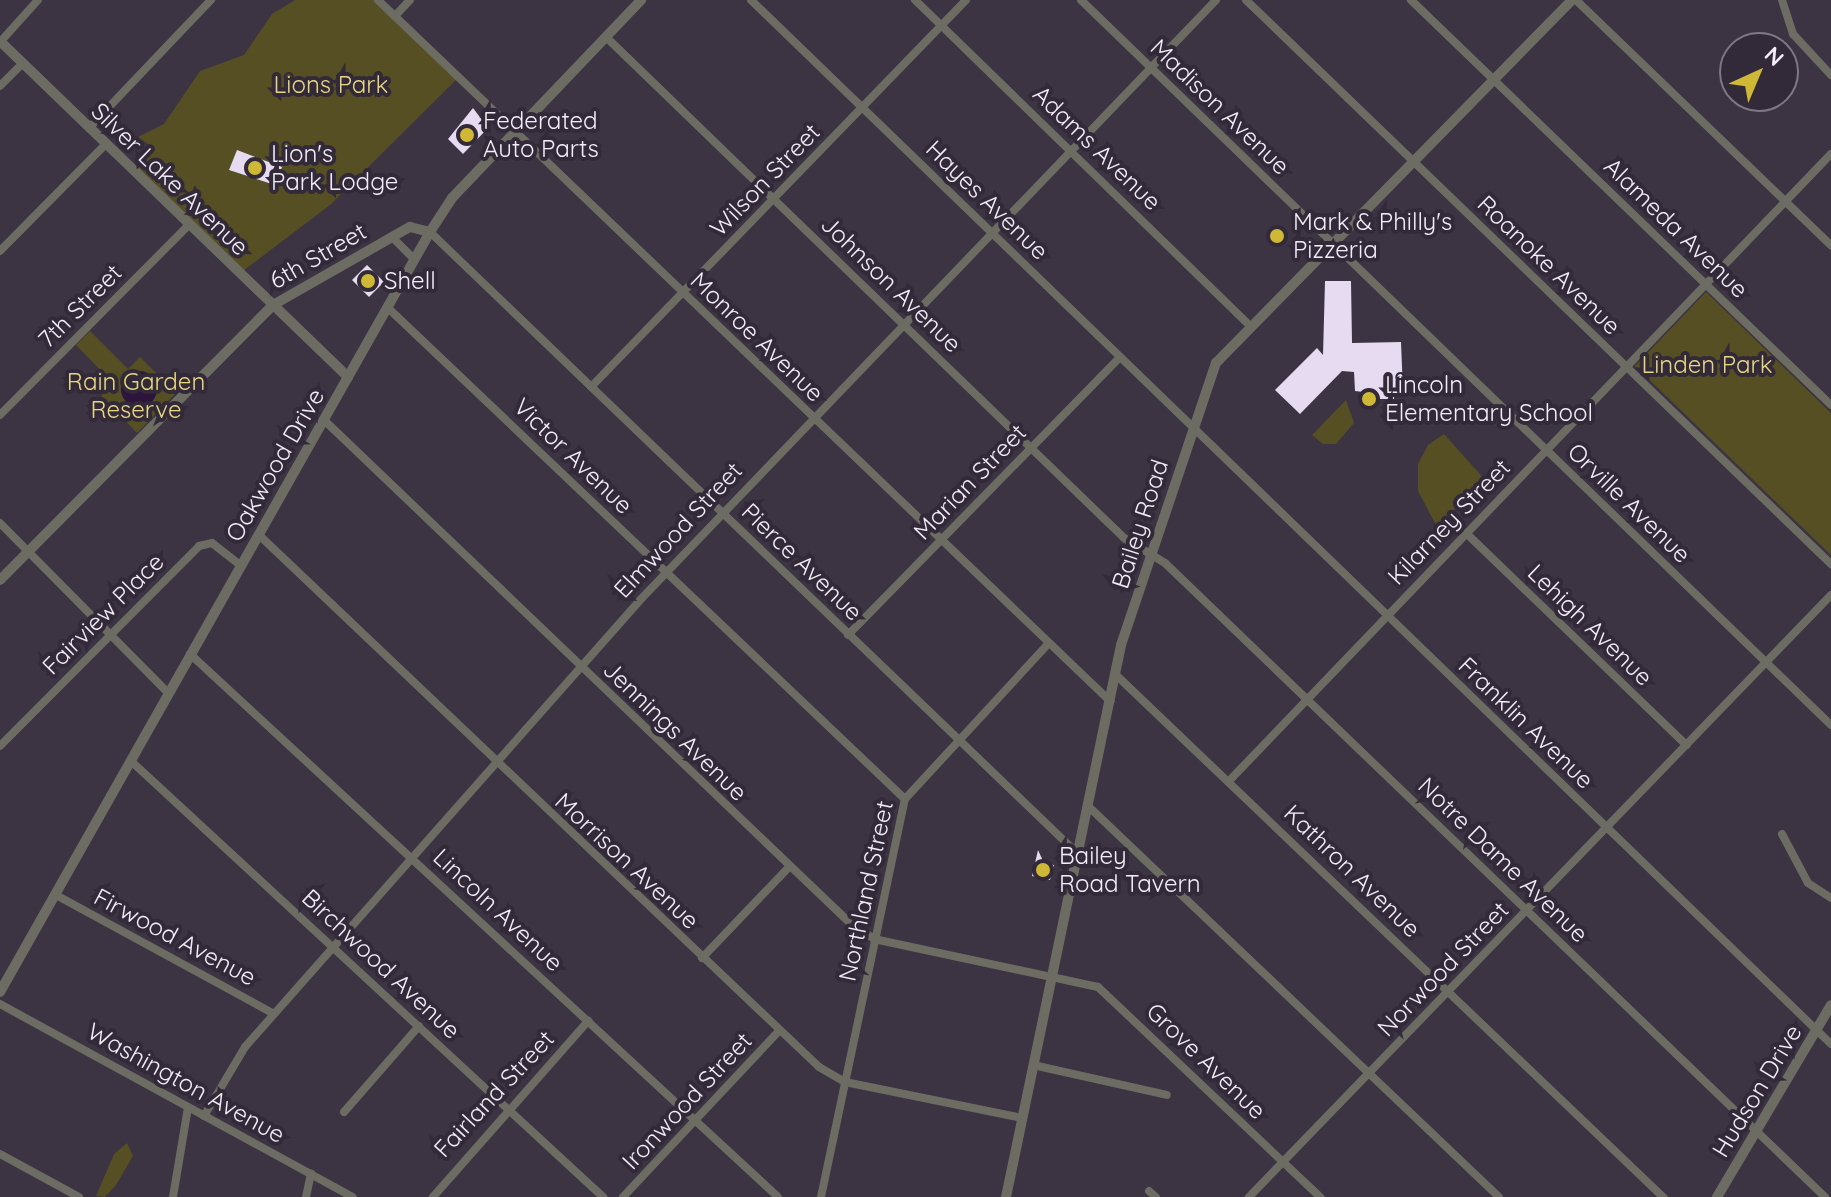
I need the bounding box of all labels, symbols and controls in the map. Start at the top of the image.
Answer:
north arrow [1719,32,1799,112]
street label: Madison Avenue [1144,33,1296,181]
text: N [1759,40,1790,72]
park label: Lions Park [274,71,388,99]
street label: Adams Avenue [1027,80,1167,216]
street label: Silver Lake Avenue [85,97,255,261]
place label: Federated Auto Parts [483,107,599,163]
street label: Wilson Street [704,118,826,242]
marker: Federated Auto Parts [458,126,476,144]
street label: Hayes Avenue [920,134,1054,266]
place label: Lion's Park Lodge [271,140,398,196]
street label: Alameda Avenue [1598,152,1754,304]
marker: Lion's Park Lodge [246,159,264,177]
street label: Roanoke Avenue [1471,189,1627,341]
place label: Mark & Philly's Pizzeria [1293,208,1452,264]
street label: Johnson Avenue [815,210,967,358]
street label: 6th Street [265,217,371,295]
marker: Mark & Philly's Pizzeria [1268,227,1286,245]
street label: 7th Street [32,258,128,354]
street label: Monroe Avenue [685,266,829,408]
place label: Shell [384,267,436,295]
marker: Shell [359,272,377,290]
park label: Linden Park [1641,351,1773,379]
park label: Rain Garden Reserve [67,368,205,424]
place label: Lincoln Elementary School [1385,371,1593,427]
street label: Oakwood Drive [220,383,330,547]
marker: Lincoln Elementary School [1360,390,1378,408]
street label: Victor Avenue [508,392,638,520]
street label: Marian Street [908,418,1032,546]
street label: Orville Avenue [1562,437,1696,569]
street label: Kilarney Street [1382,453,1516,591]
street label: Elmwood Street [608,456,748,604]
street label: Bailey Road [1106,456,1174,592]
street label: Pierce Avenue [736,497,868,627]
street label: Fairview Place [36,547,170,681]
street label: Lehigh Avenue [1522,558,1658,692]
street label: Franklin Avenue [1452,651,1600,795]
street label: Jennings Avenue [597,655,753,807]
street label: Notre Dame Avenue [1412,772,1594,948]
street label: Morrison Avenue [549,787,705,935]
street label: Northland Street [833,798,899,984]
street label: Kathron Avenue [1278,799,1426,943]
place label: Bailey Road Tavern [1059,842,1201,898]
street label: Lincoln Avenue [427,843,569,977]
marker: Bailey Road Tavern [1034,861,1052,879]
street label: Firwood Avenue [89,882,261,992]
street label: Birchwood Avenue [296,883,466,1045]
street label: Norwood Street [1371,896,1515,1042]
street label: Grove Avenue [1140,997,1272,1125]
street label: Washington Avenue [82,1017,290,1149]
street label: Hudson Drive [1706,1020,1808,1162]
street label: Fairland Street [428,1025,560,1163]
street label: Ironwood Street [616,1027,758,1175]

